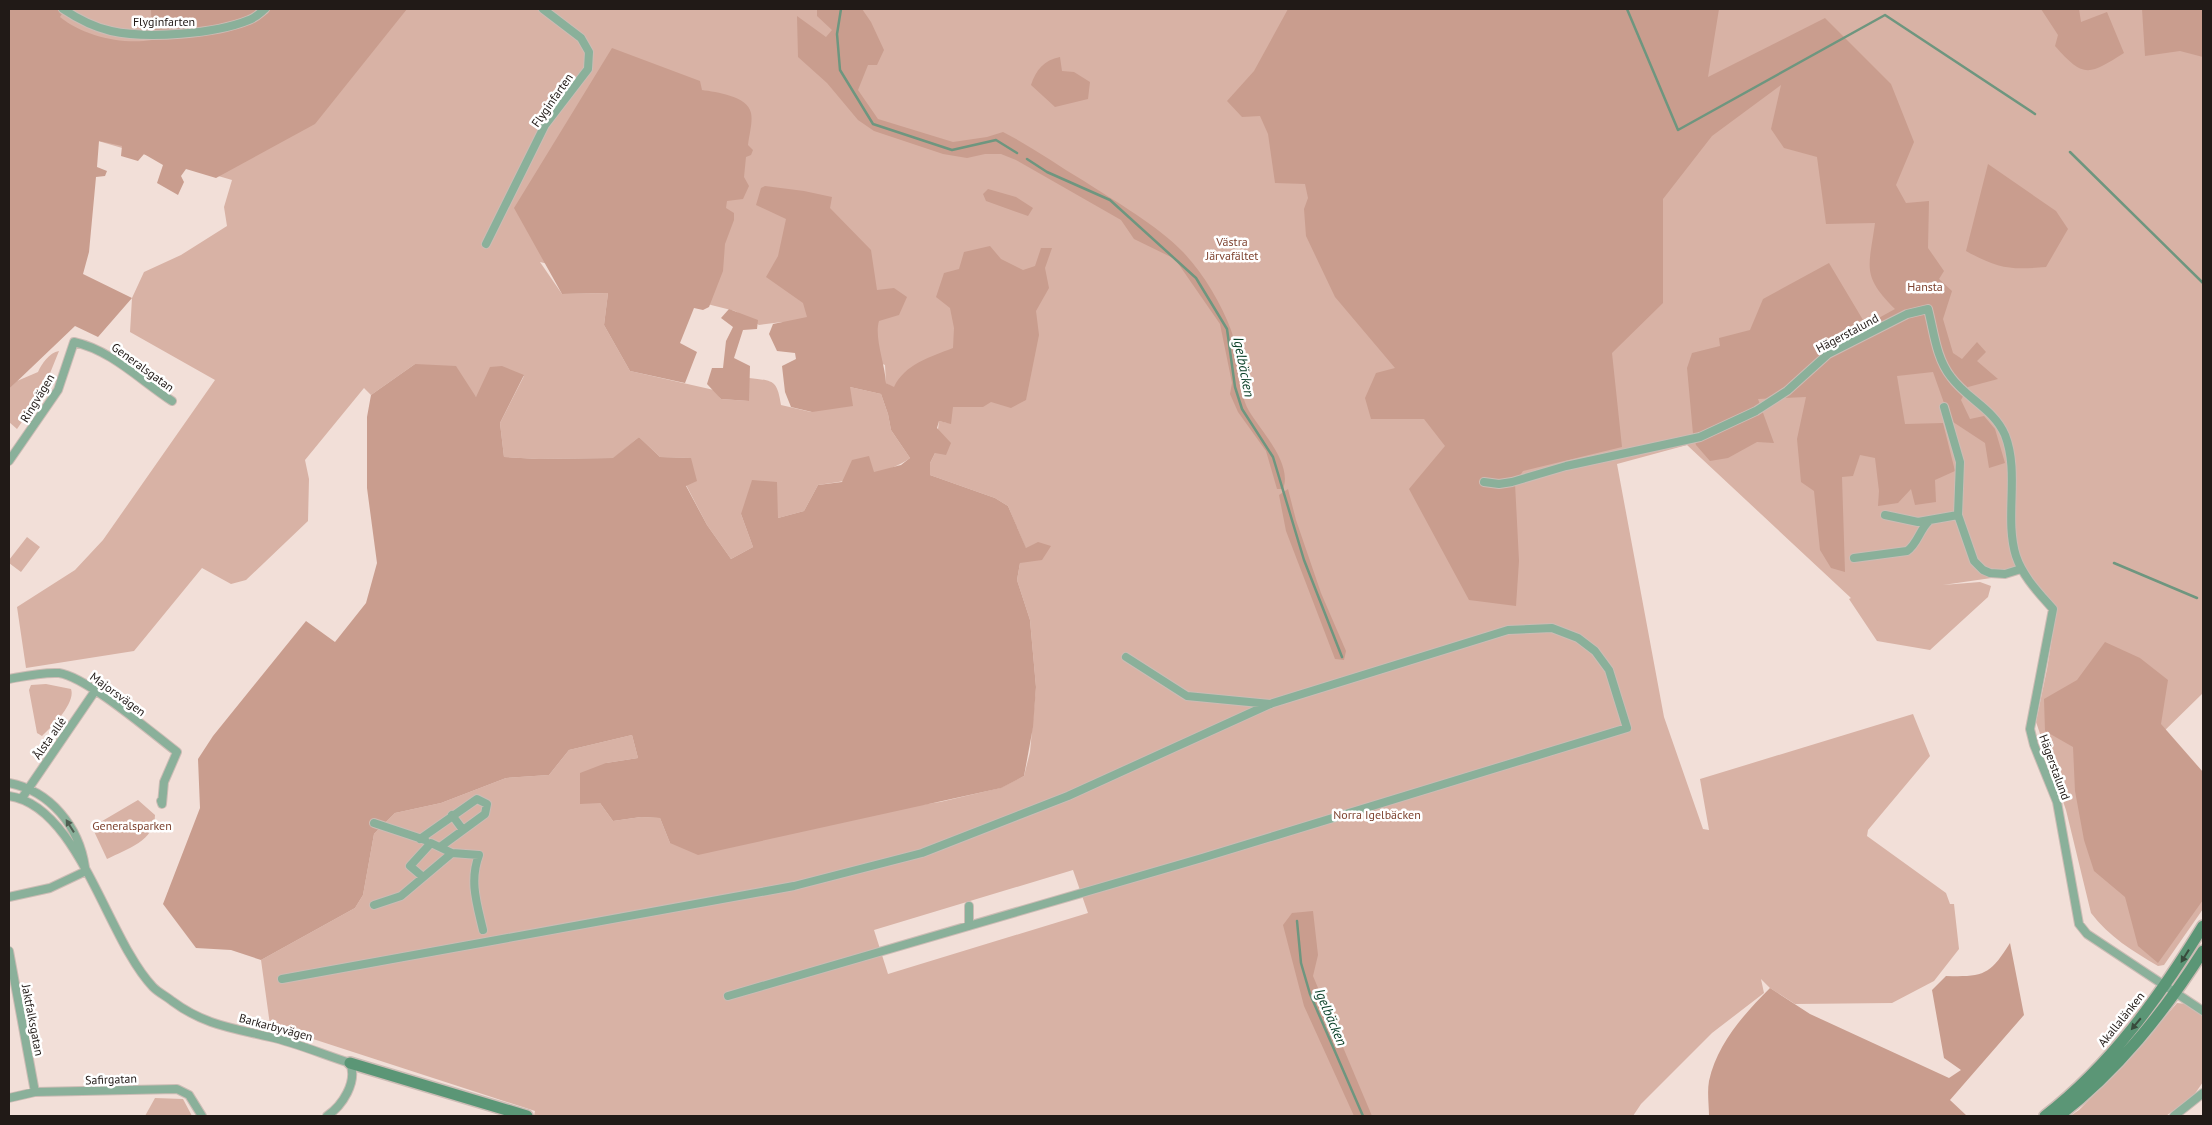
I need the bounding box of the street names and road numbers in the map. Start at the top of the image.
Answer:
street label: Flyginfarten [133,14,195,29]
street label: Flyginfarten [528,70,576,130]
street label: Hägerstalund [1813,310,1881,356]
street label: Generalsgatan [109,339,177,395]
street label: Ringvägen [17,371,57,425]
street label: Majorsvägen [87,669,149,719]
street label: Ålsta allé [29,714,69,762]
street label: Hägerstalund [2036,732,2074,802]
street label: Jaktfalksgatan [19,982,47,1057]
street label: Akallalänken [2094,989,2148,1049]
street label: Barkarbyvägen [238,1010,314,1044]
street label: Safirgatan [85,1071,137,1087]

